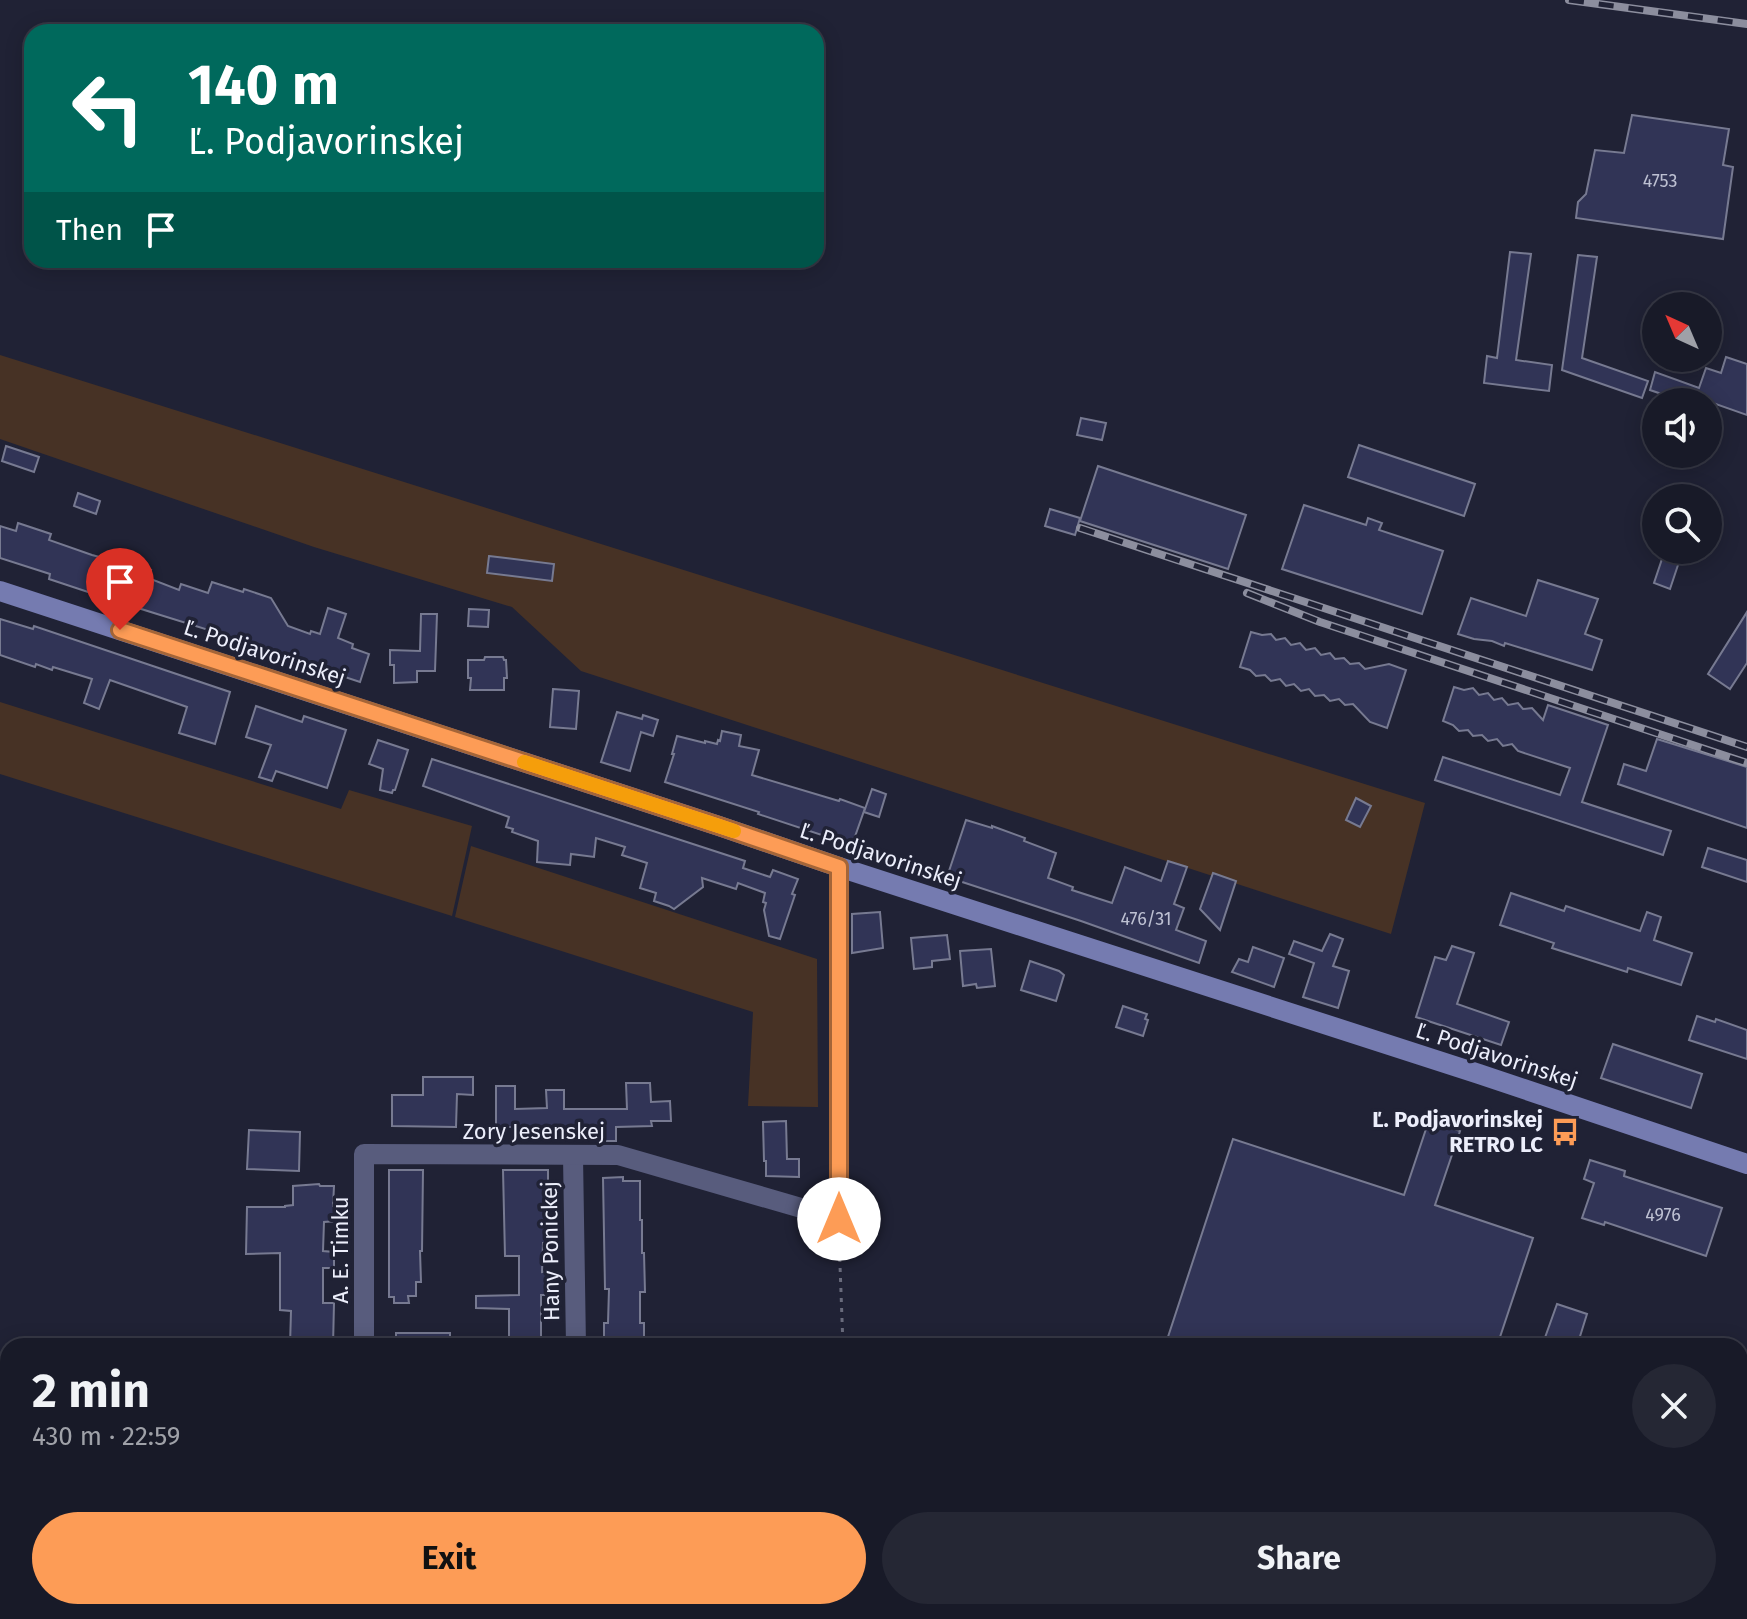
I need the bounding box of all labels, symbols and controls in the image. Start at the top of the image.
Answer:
text: 140 m [188,52,339,119]
icon: left [56,56,160,160]
text: Ľ. Podjavorinskej [188,120,464,164]
house number: 4753 [1643,170,1677,192]
icon: arrive [139,208,183,252]
text: Then [56,212,123,248]
north arrow [1642,292,1722,372]
map controls [1642,292,1722,564]
button: sound [1642,388,1722,468]
button: search [1642,484,1722,564]
pin [86,548,154,630]
icon: arrive [98,560,142,604]
street label: Ľ. Podjavorinskej [180,614,349,691]
street label: Ľ. Podjavorinskej [796,817,965,894]
house number: 476/31 [1120,908,1172,930]
street label: Ľ. Podjavorinskej [1412,1017,1581,1094]
place label: Ľ. Podjavorinskej RETRO LC [1372,1106,1543,1158]
bus stop icon: Ľ. Podjavorinskej RETRO LC [1550,1117,1580,1147]
street label: Zory Jesenskej [463,1118,605,1145]
position arrow [797,1177,881,1261]
street label: Hany Ponickej [536,1181,565,1321]
street label: A. E. Timku [327,1196,354,1304]
house number: 4976 [1645,1204,1681,1226]
text: 2 min [32,1362,150,1420]
button: close [1632,1364,1716,1448]
text: 430 m · 22:59 [32,1421,180,1452]
button: Exit [32,1512,866,1604]
button: Share [882,1512,1716,1604]

